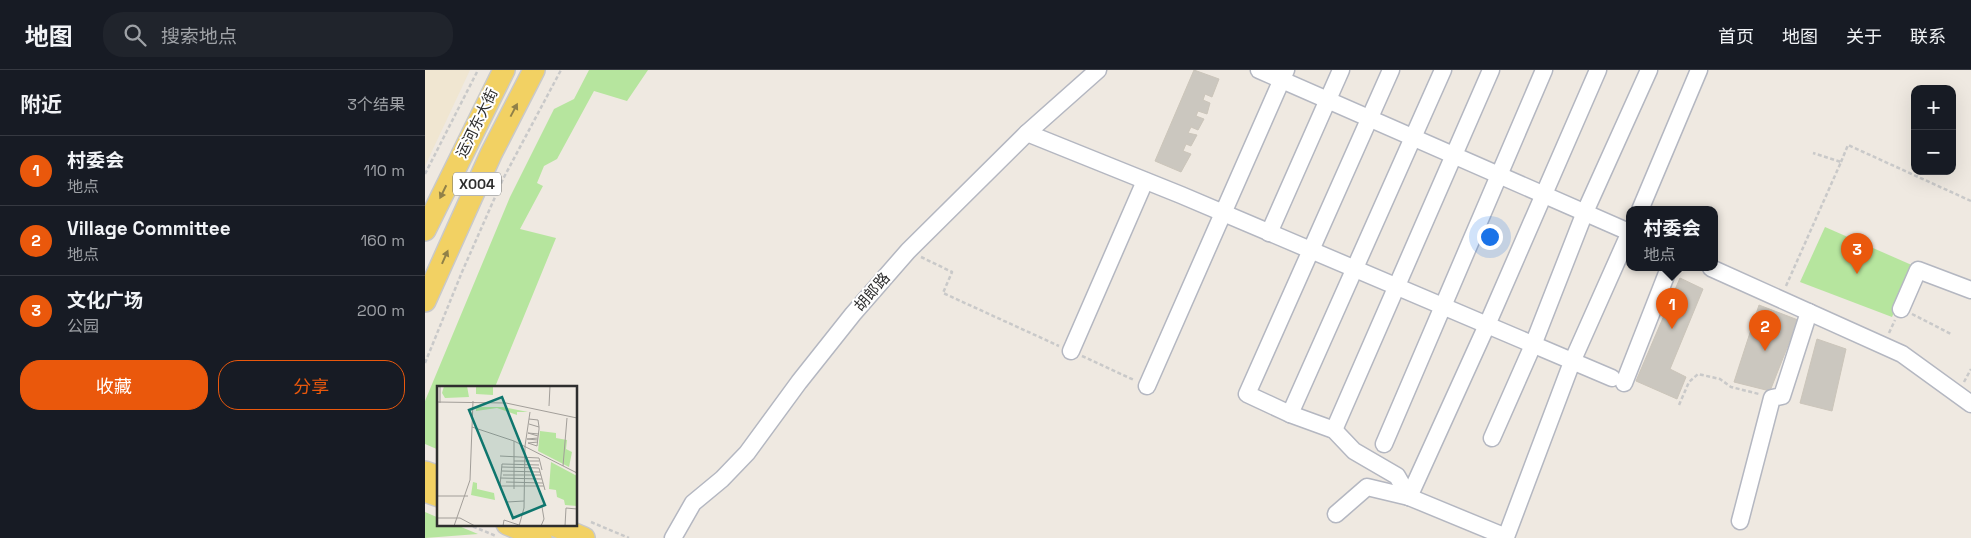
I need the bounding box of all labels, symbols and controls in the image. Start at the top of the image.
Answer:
search box [103,12,453,57]
text: 地图 [25,21,73,52]
icon: search [121,21,149,49]
text: 搜索地点 [161,24,237,49]
text: 首页 [1718,25,1754,48]
text: 地图 [1782,25,1818,48]
text: 关于 [1846,25,1882,48]
text: 联系 [1910,25,1946,48]
street label: 运河东大街 [452,85,502,161]
map controls [1911,85,1956,175]
button: + [1911,85,1956,130]
text: 附近 [20,91,62,118]
text: 3个结果 [347,94,405,115]
one-way arrow [510,102,518,117]
button: − [1911,130,1956,175]
text: 村委会 [67,148,124,173]
text: 1 [32,160,40,181]
text: 110 m [363,160,405,181]
road number: X004 [453,172,501,196]
text: 地点 [67,176,99,197]
one-way arrow [439,185,447,199]
popup [1626,206,1718,271]
text: Village Committee [67,216,231,241]
text: 村委会 [1643,216,1701,241]
your location [1477,224,1503,250]
text: 2 [31,230,41,251]
text: 160 m [360,230,405,251]
pin: 3 [1841,233,1873,274]
text: 地点 [67,244,99,265]
text: 地点 [1643,244,1676,265]
one-way arrow [441,250,449,264]
street label: 胡郎路 [850,268,894,315]
text: 文化广场 [67,288,143,313]
pin: 1 [1656,288,1688,329]
text: 3 [31,300,41,321]
text: 200 m [357,300,405,321]
pin: 2 [1749,310,1781,351]
text: 公园 [67,316,99,337]
button: 收藏 [20,360,208,410]
button: 分享 [218,360,405,410]
inset map [437,386,577,526]

